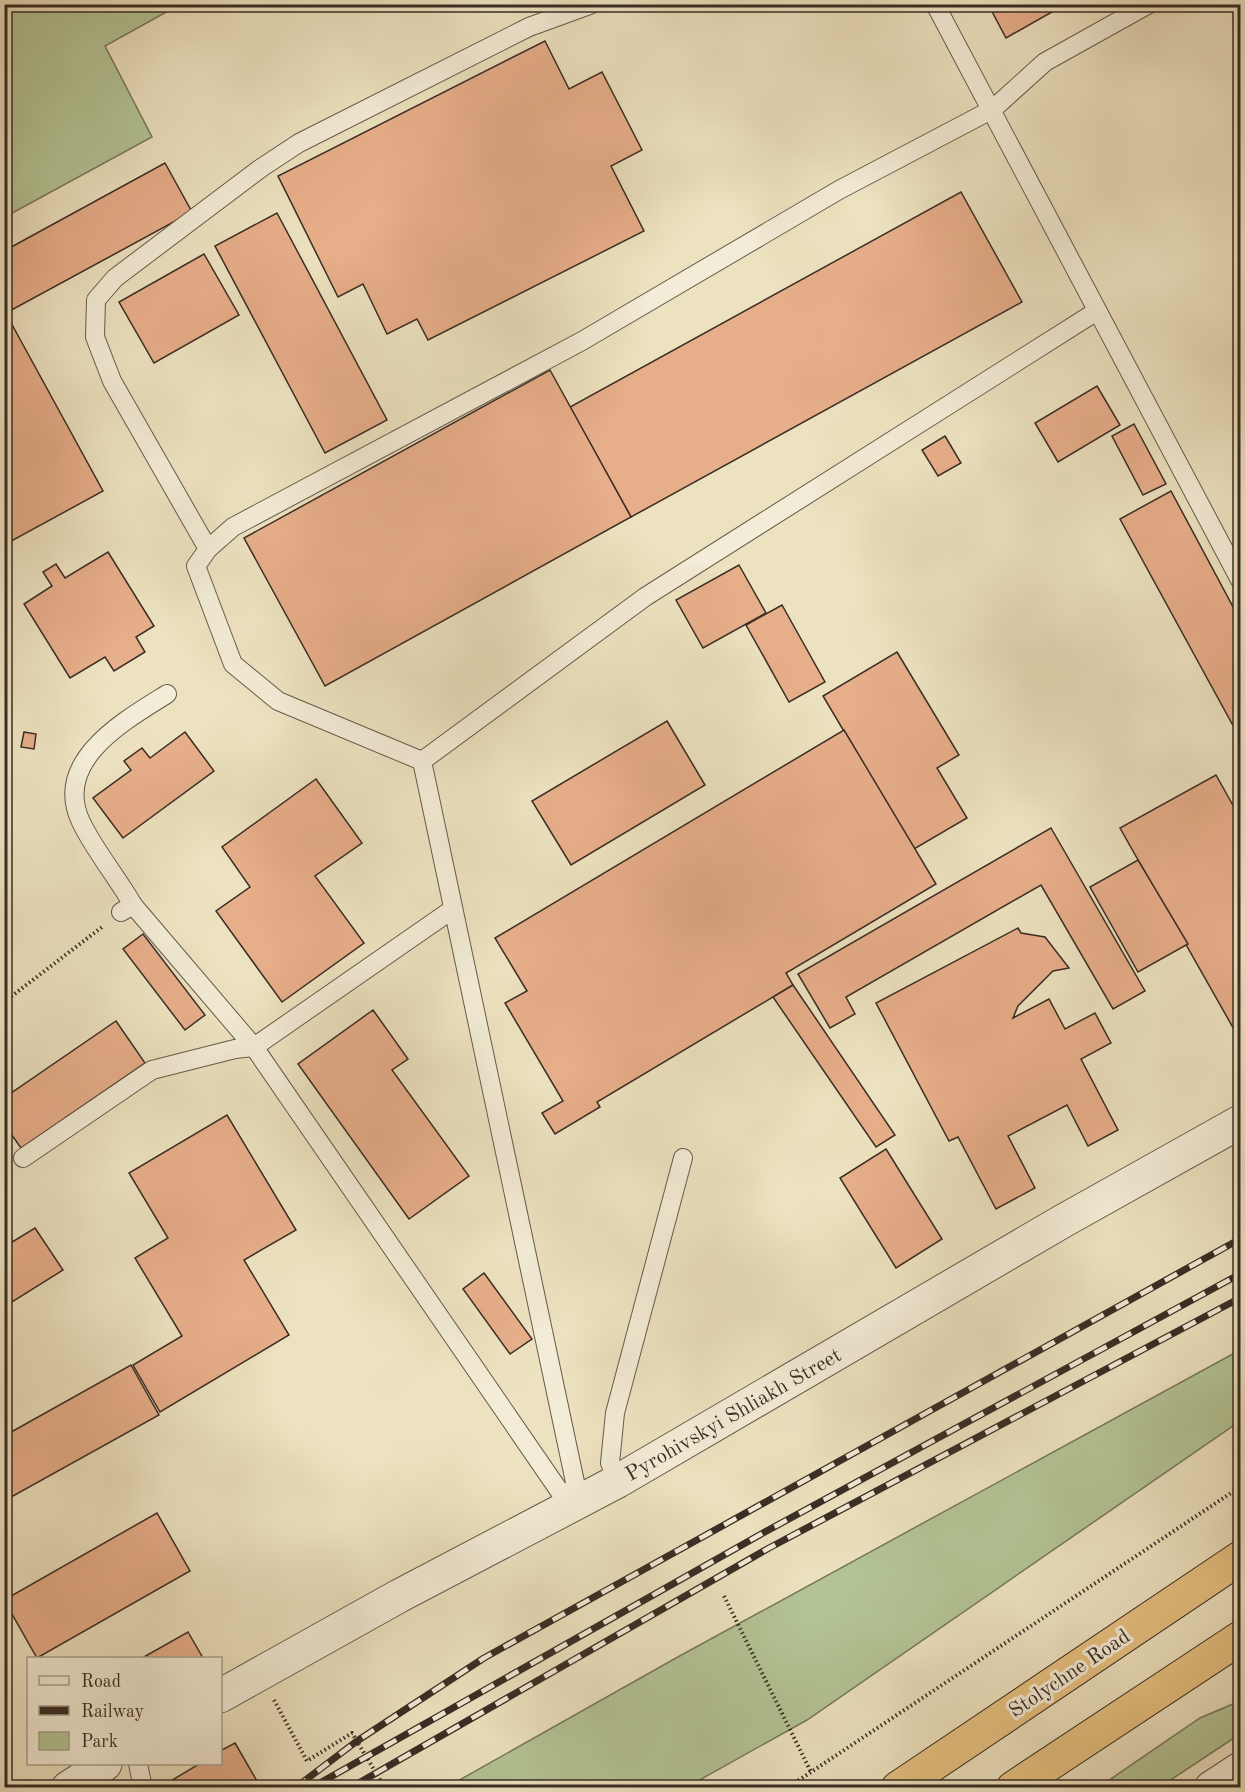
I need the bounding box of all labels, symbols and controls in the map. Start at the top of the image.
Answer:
street label: Pyrohivskyi Shliakh Street [622,1345,845,1486]
street label: Stolychne Road [1006,1626,1134,1722]
legend [27,1657,222,1765]
text: Road [81,1673,121,1691]
text: Railway [81,1703,144,1721]
text: Park [81,1733,118,1751]

